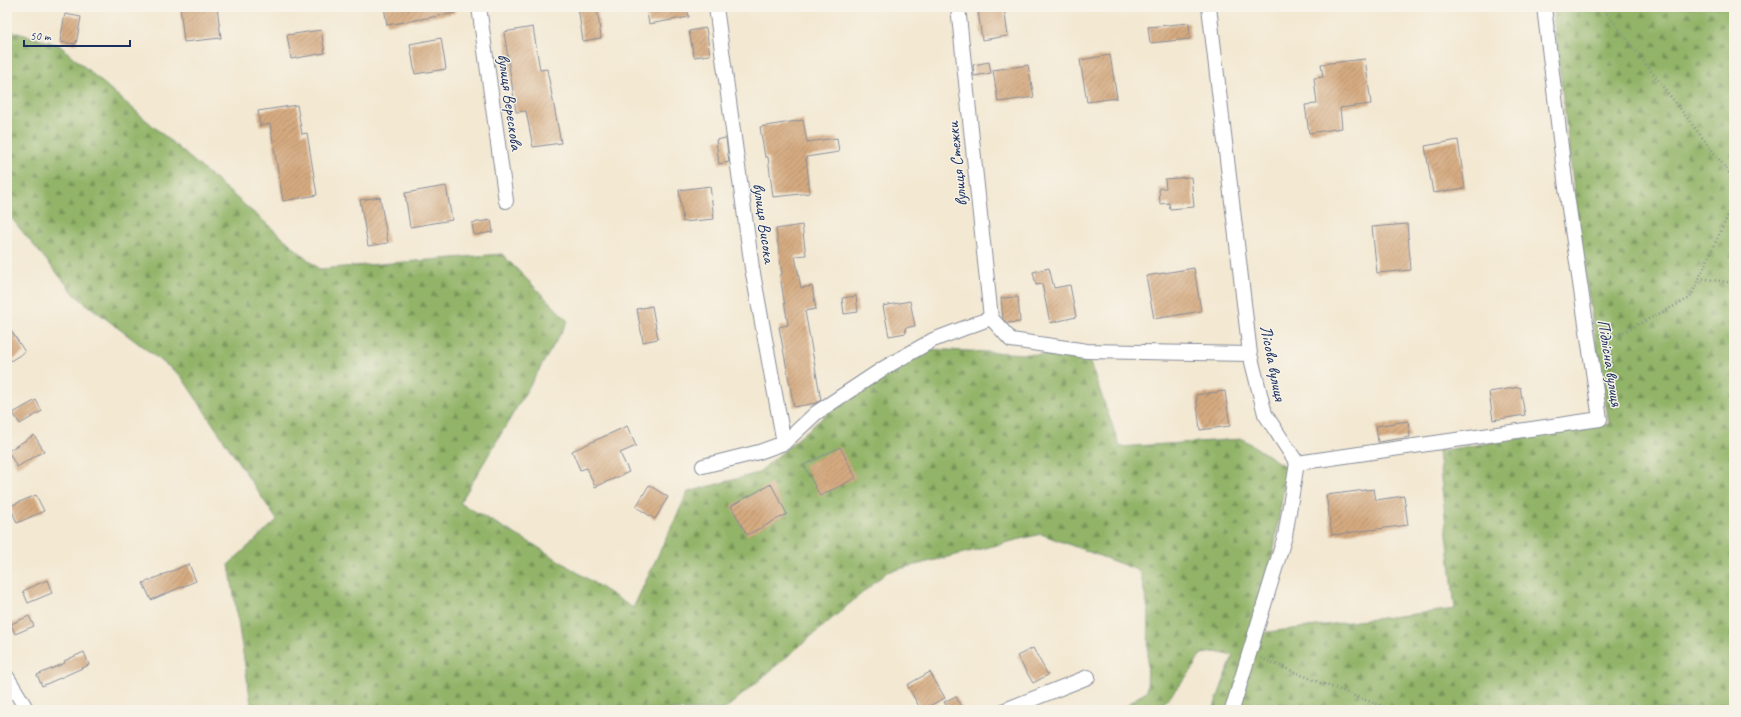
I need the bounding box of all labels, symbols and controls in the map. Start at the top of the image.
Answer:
scale bar [24,22,130,48]
text: 50 m [30,28,52,44]
street label: вулиця Верескова [493,52,527,153]
street label: вулиця Стежки [942,119,972,207]
street label: вулиця Висока [748,182,780,266]
street label: Підлісна вулиця [1593,318,1627,409]
street label: Лісова вулиця [1255,323,1291,404]

